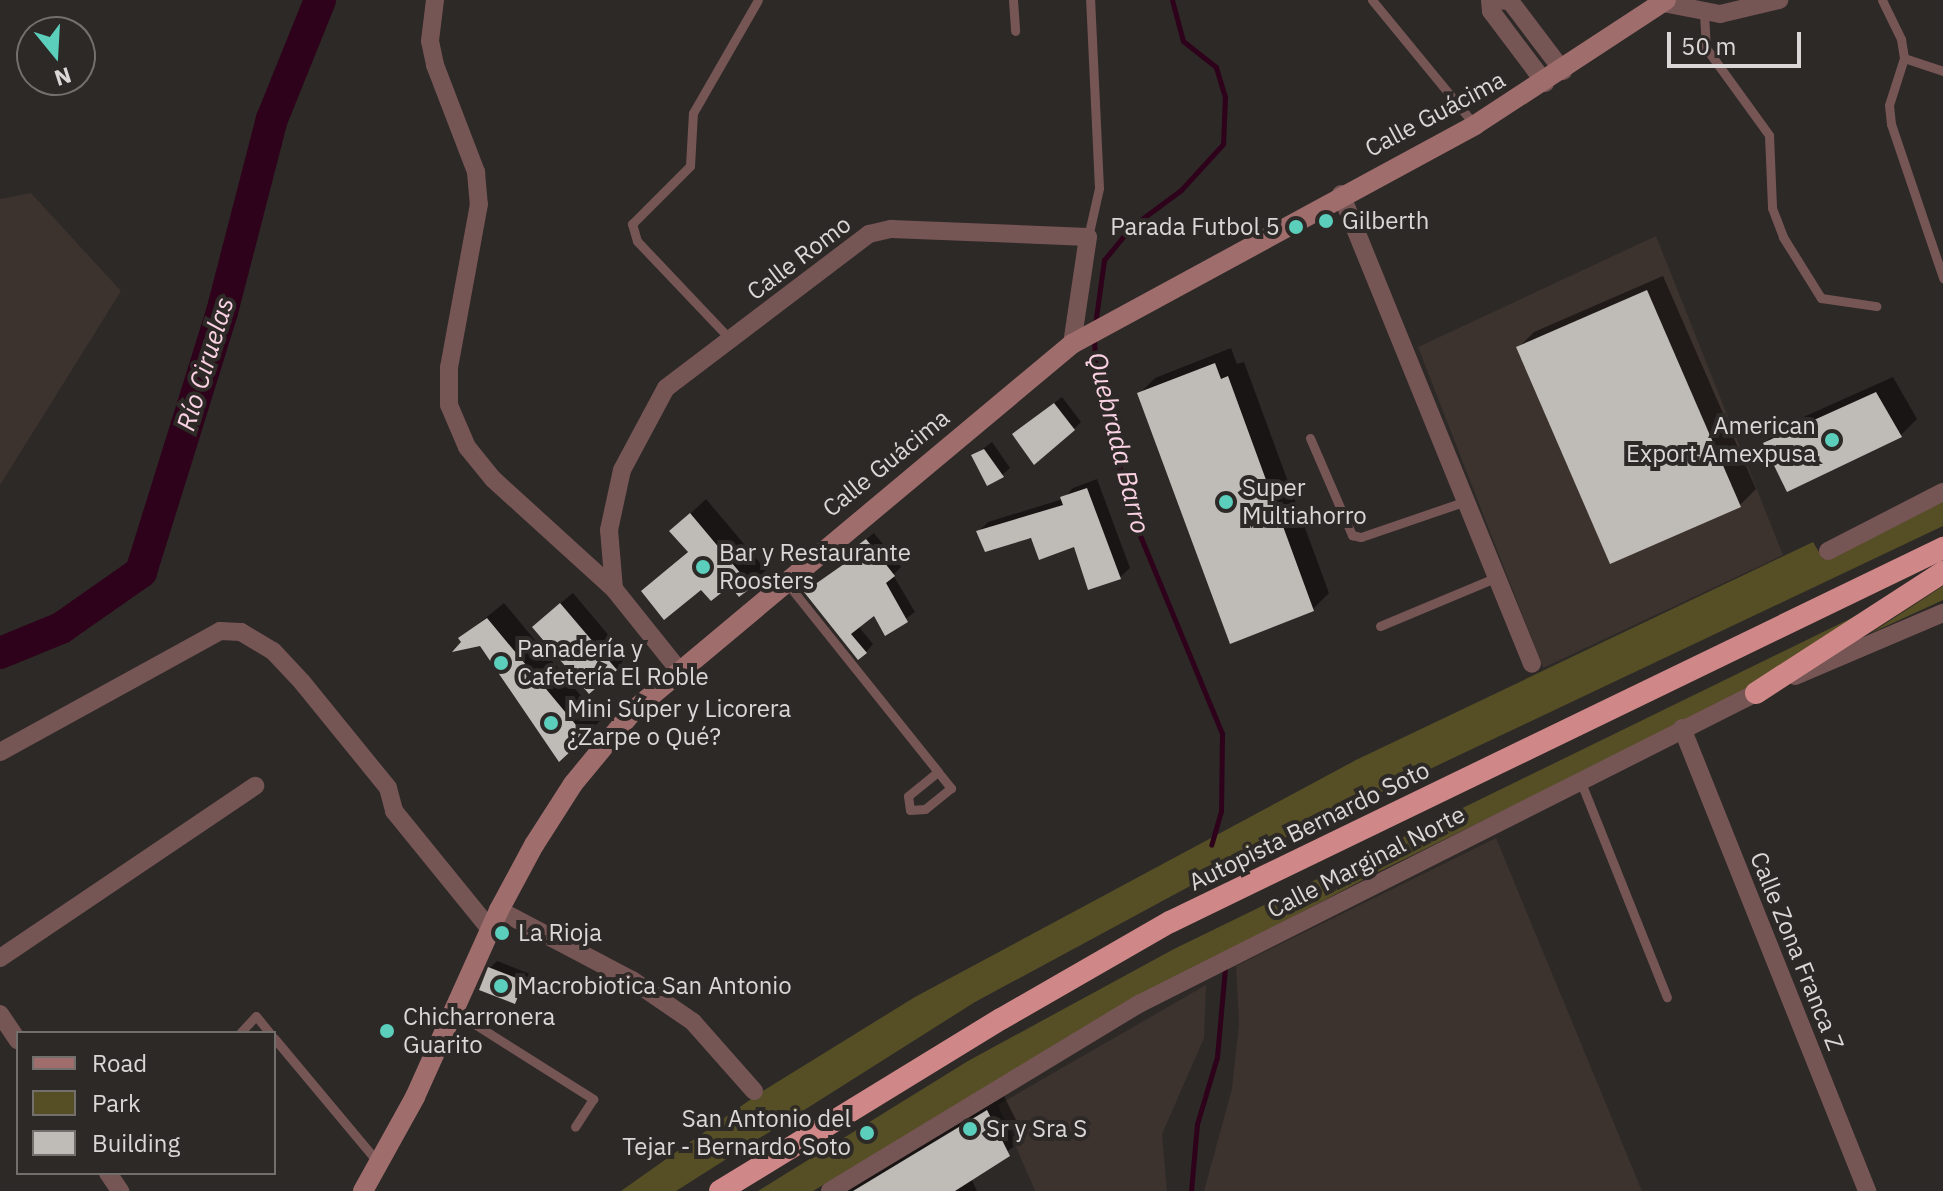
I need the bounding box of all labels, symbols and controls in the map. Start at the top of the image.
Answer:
north arrow [16,16,96,96]
scale bar [1671,16,1805,66]
text: 50 m [1681,30,1736,62]
text: N [51,61,75,94]
street label: Calle Guácima [1360,65,1510,163]
place label: Gilberth [1342,207,1429,235]
street label: Calle Romo [741,210,857,306]
marker: Gilberth [1317,212,1335,230]
place label: Parada Futbol 5 [1110,213,1280,241]
marker: Parada Futbol 5 [1287,218,1305,236]
water label: Río Ciruelas [170,294,240,434]
water label: Quebrada Barro [1081,349,1157,537]
street label: Calle Guácima [817,403,955,523]
place label: American Export Amexpusa [1626,412,1816,468]
marker: American Export Amexpusa [1823,431,1841,449]
place label: Super Multiahorro [1242,474,1367,530]
marker: Super Multiahorro [1217,493,1235,511]
place label: Bar y Restaurante Roosters [719,539,911,595]
marker: Bar y Restaurante Roosters [694,558,712,576]
place label: Panadería y Cafetería El Roble [517,635,709,691]
marker: Panadería y Cafetería El Roble [492,654,510,672]
place label: Mini Súper y Licorera ¿Zarpe o Qué? [567,695,791,751]
marker: Mini Súper y Licorera ¿Zarpe o Qué? [542,714,560,732]
street label: Autopista Bernardo Soto [1184,755,1434,897]
street label: Calle Marginal Norte [1262,800,1470,924]
street label: Calle Zona Franca Z [1744,848,1850,1054]
place label: La Rioja [518,919,602,947]
marker: La Rioja [493,924,511,942]
place label: Macrobiotica San Antonio [517,972,792,1000]
marker: Macrobiotica San Antonio [492,977,510,995]
place label: Chicharronera Guarito [403,1003,555,1059]
marker: Chicharronera Guarito [378,1022,396,1040]
legend [16,1031,276,1175]
text: Road [92,1047,147,1079]
text: Park [92,1087,141,1119]
place label: San Antonio del Tejar - Bernardo Soto [622,1105,851,1161]
place label: Sr y Sra S [986,1115,1087,1143]
marker: Sr y Sra S [961,1120,979,1138]
marker: San Antonio del Tejar - Bernardo Soto [858,1124,876,1142]
text: Building [92,1127,180,1159]

